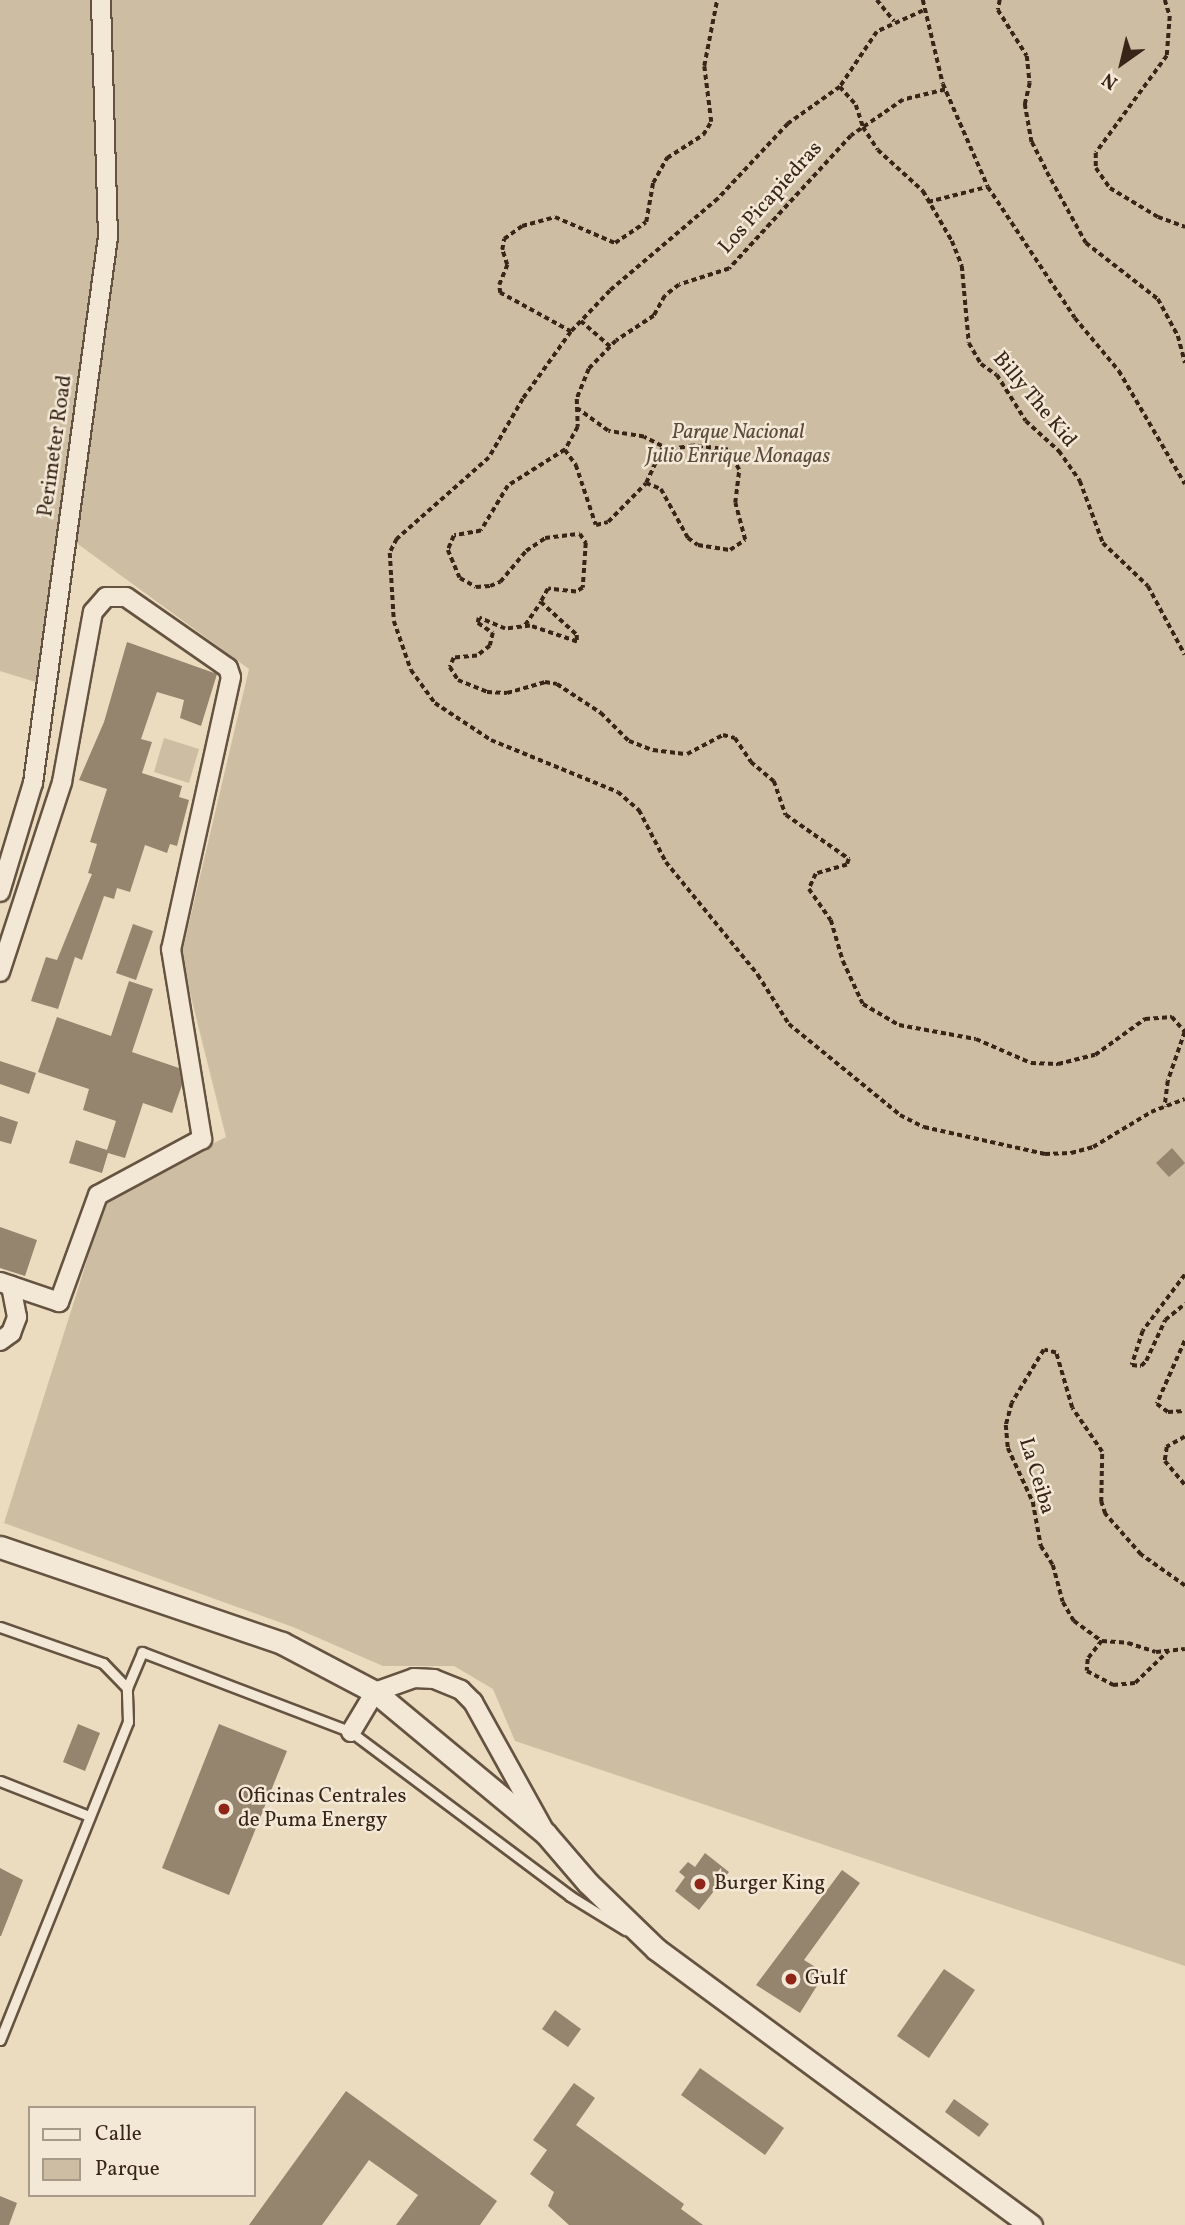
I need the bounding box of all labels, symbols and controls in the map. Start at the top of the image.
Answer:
north arrow [1087,28,1157,98]
text: N [1097,66,1123,95]
street label: Los Picapiedras [714,136,828,260]
street label: Billy The Kid [986,347,1082,453]
street label: Perimeter Road [34,373,78,519]
park label: Parque Nacional Julio Enrique Monagas [646,420,830,470]
street label: La Ceiba [1012,1435,1060,1517]
place label: Oficinas Centrales de Puma Energy [238,1784,406,1834]
marker: Oficinas Centrales de Puma Energy [216,1801,232,1817]
place label: Burger King [714,1871,825,1897]
marker: Burger King [692,1876,708,1892]
place label: Gulf [805,1966,846,1992]
marker: Gulf [783,1971,799,1987]
legend [28,2106,256,2197]
text: Calle [95,2120,142,2149]
text: Parque [95,2155,160,2184]

